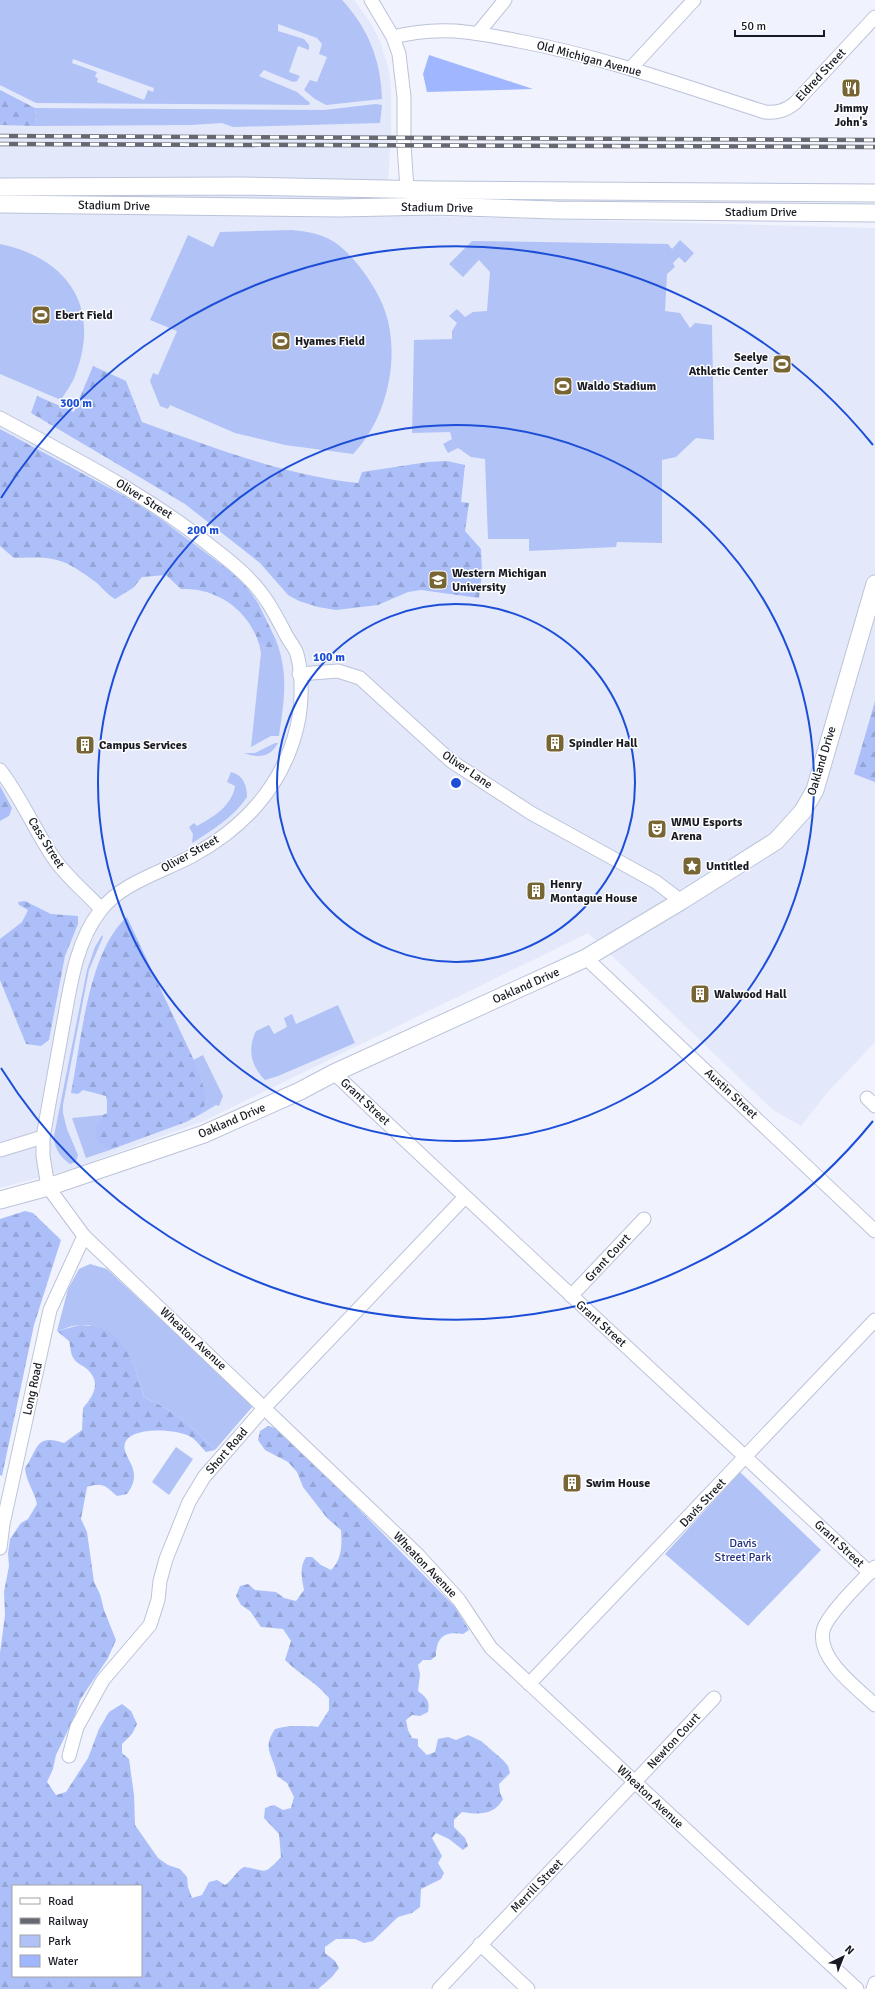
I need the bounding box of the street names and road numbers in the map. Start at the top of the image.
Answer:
street label: Old Michigan Avenue [535,38,643,80]
street label: Eldred Street [793,45,849,105]
street label: Stadium Drive [78,198,150,214]
street label: Stadium Drive [401,200,473,216]
street label: Stadium Drive [725,205,797,220]
street label: Oliver Street [113,476,175,522]
street label: Oakland Drive [804,725,840,797]
street label: Oliver Lane [439,748,495,792]
street label: Cass Street [24,815,68,871]
street label: Oliver Street [158,832,222,876]
street label: Oakland Drive [490,965,562,1007]
street label: Austin Street [701,1066,761,1122]
street label: Grant Street [337,1075,393,1129]
street label: Oakland Drive [196,1100,268,1142]
street label: Grant Court [582,1231,634,1285]
street label: Grant Street [573,1297,629,1351]
street label: Wheaton Avenue [157,1304,229,1374]
street label: Long Road [20,1361,46,1417]
street label: Short Road [203,1425,251,1477]
street label: Davis Street [677,1475,729,1531]
street label: Grant Street [811,1517,867,1571]
street label: Wheaton Avenue [390,1529,460,1601]
street label: Newton Court [644,1710,704,1772]
street label: Wheaton Avenue [614,1762,686,1832]
street label: Merrill Street [508,1856,566,1916]

